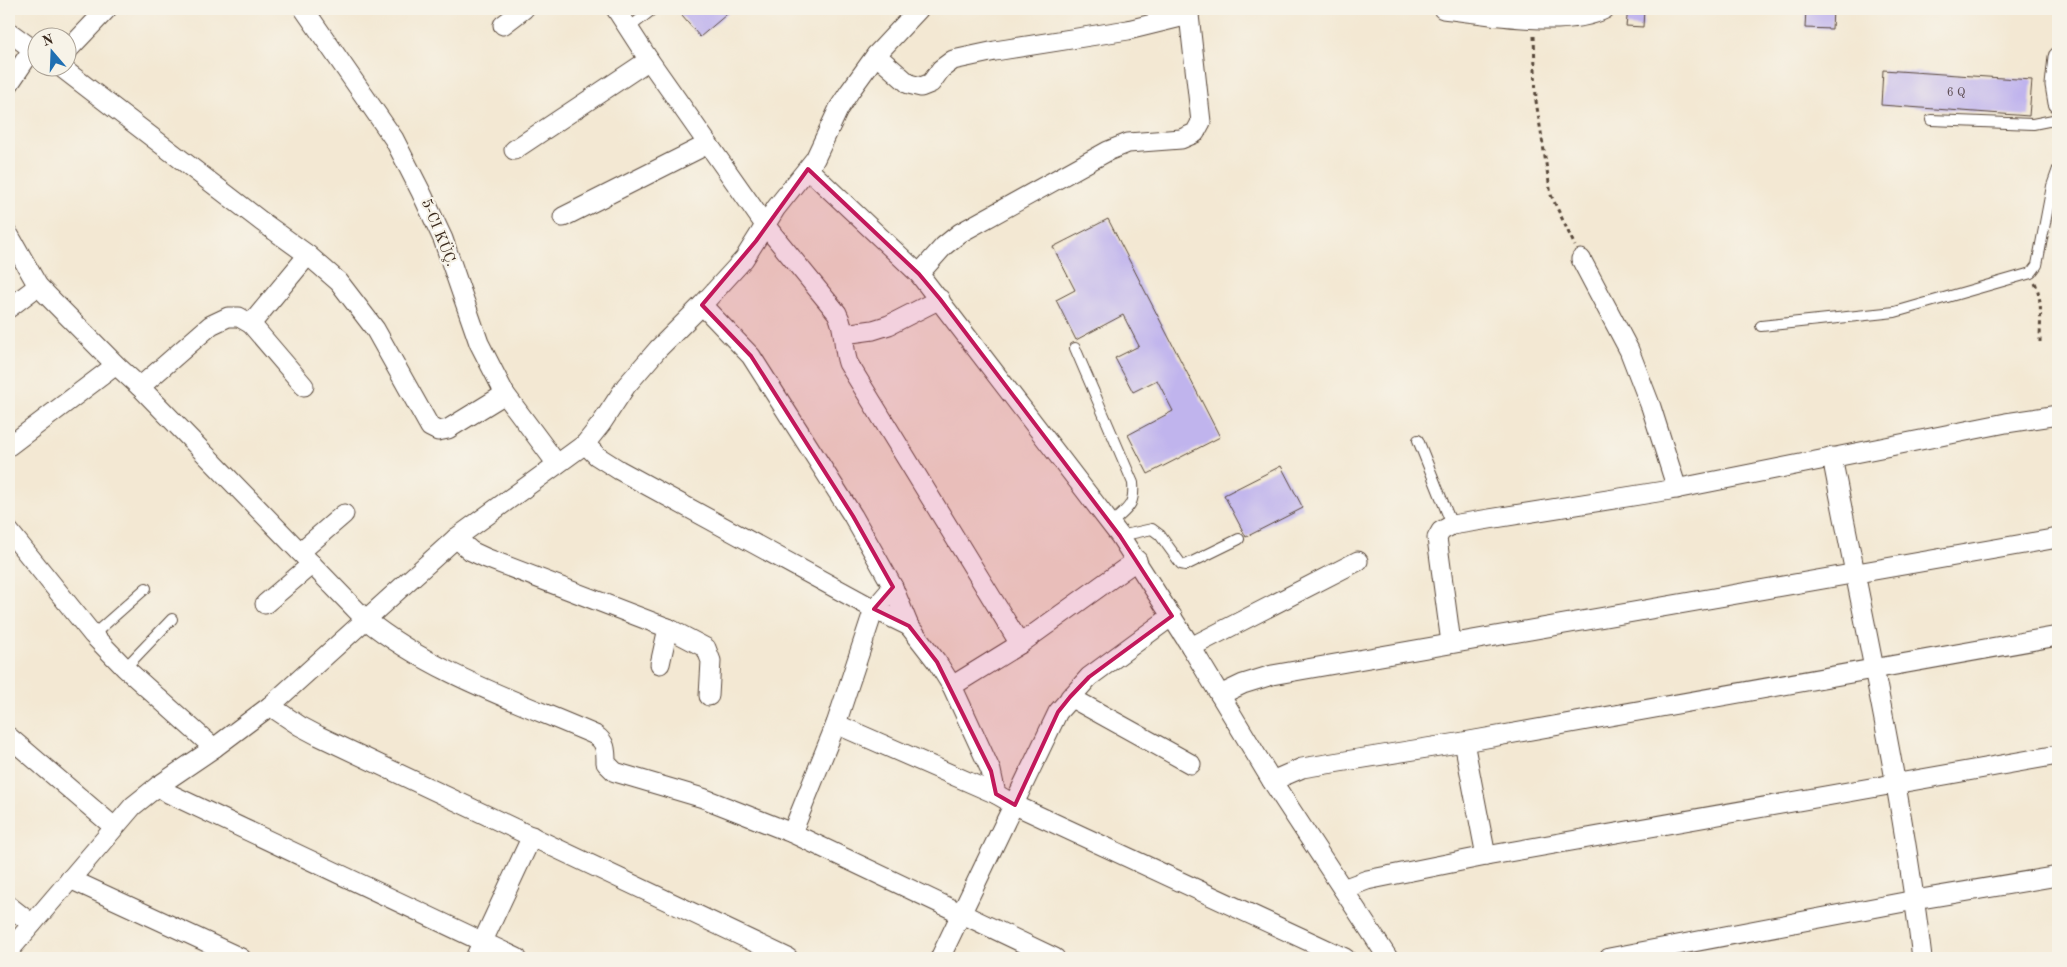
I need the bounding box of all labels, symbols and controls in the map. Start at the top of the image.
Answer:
north arrow [28,28,78,78]
text: N [41,32,56,49]
house number: 6 Q [1947,87,1965,99]
street label: 5-CI KÜÇ. [418,196,461,269]

